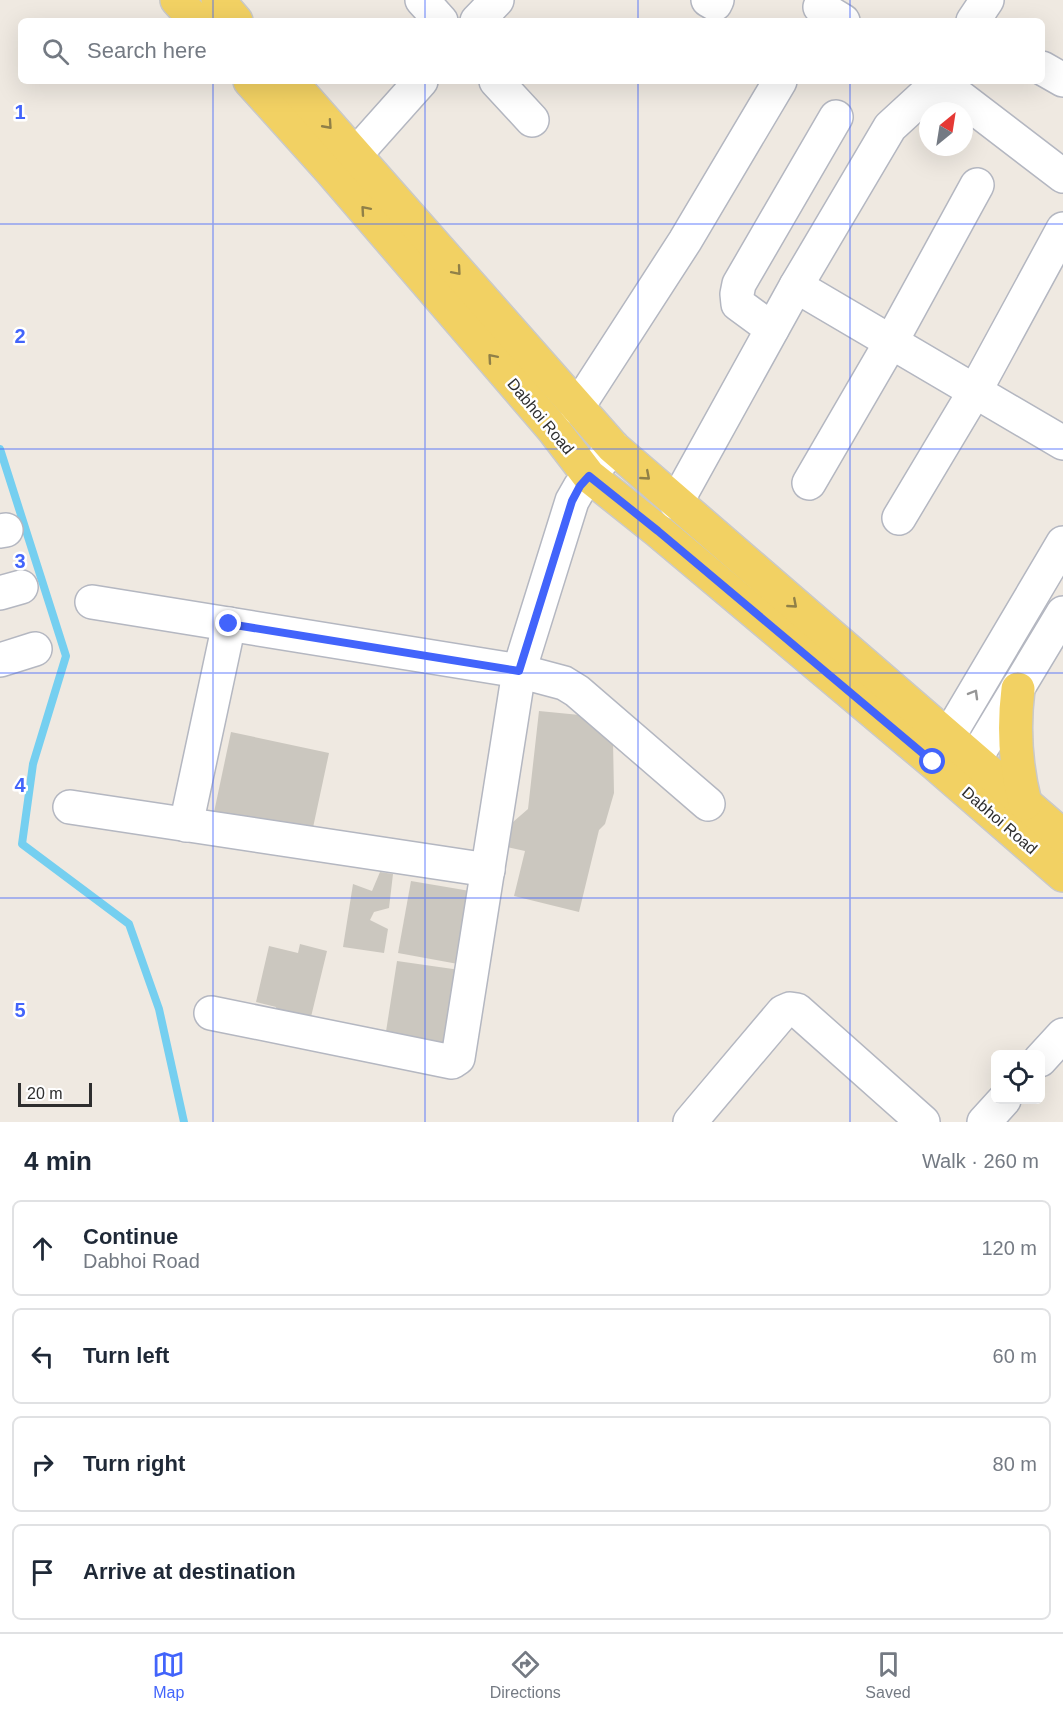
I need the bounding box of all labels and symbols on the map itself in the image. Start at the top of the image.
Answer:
text: 1 [14,101,26,123]
north arrow [919,102,973,156]
one-way arrow [321,118,332,129]
one-way arrow [361,206,372,217]
one-way arrow [450,264,461,275]
text: 2 [14,325,26,347]
one-way arrow [488,354,499,365]
street label: Dabhoi Road [504,375,577,458]
one-way arrow [639,469,650,480]
text: 3 [14,550,26,572]
one-way arrow [786,597,797,608]
route end [215,610,241,636]
one-way arrow [967,690,978,700]
route start [919,748,945,774]
text: 4 [14,774,26,796]
street label: Dabhoi Road [959,783,1040,857]
text: 5 [14,999,26,1021]
scale bar [18,1080,92,1108]

